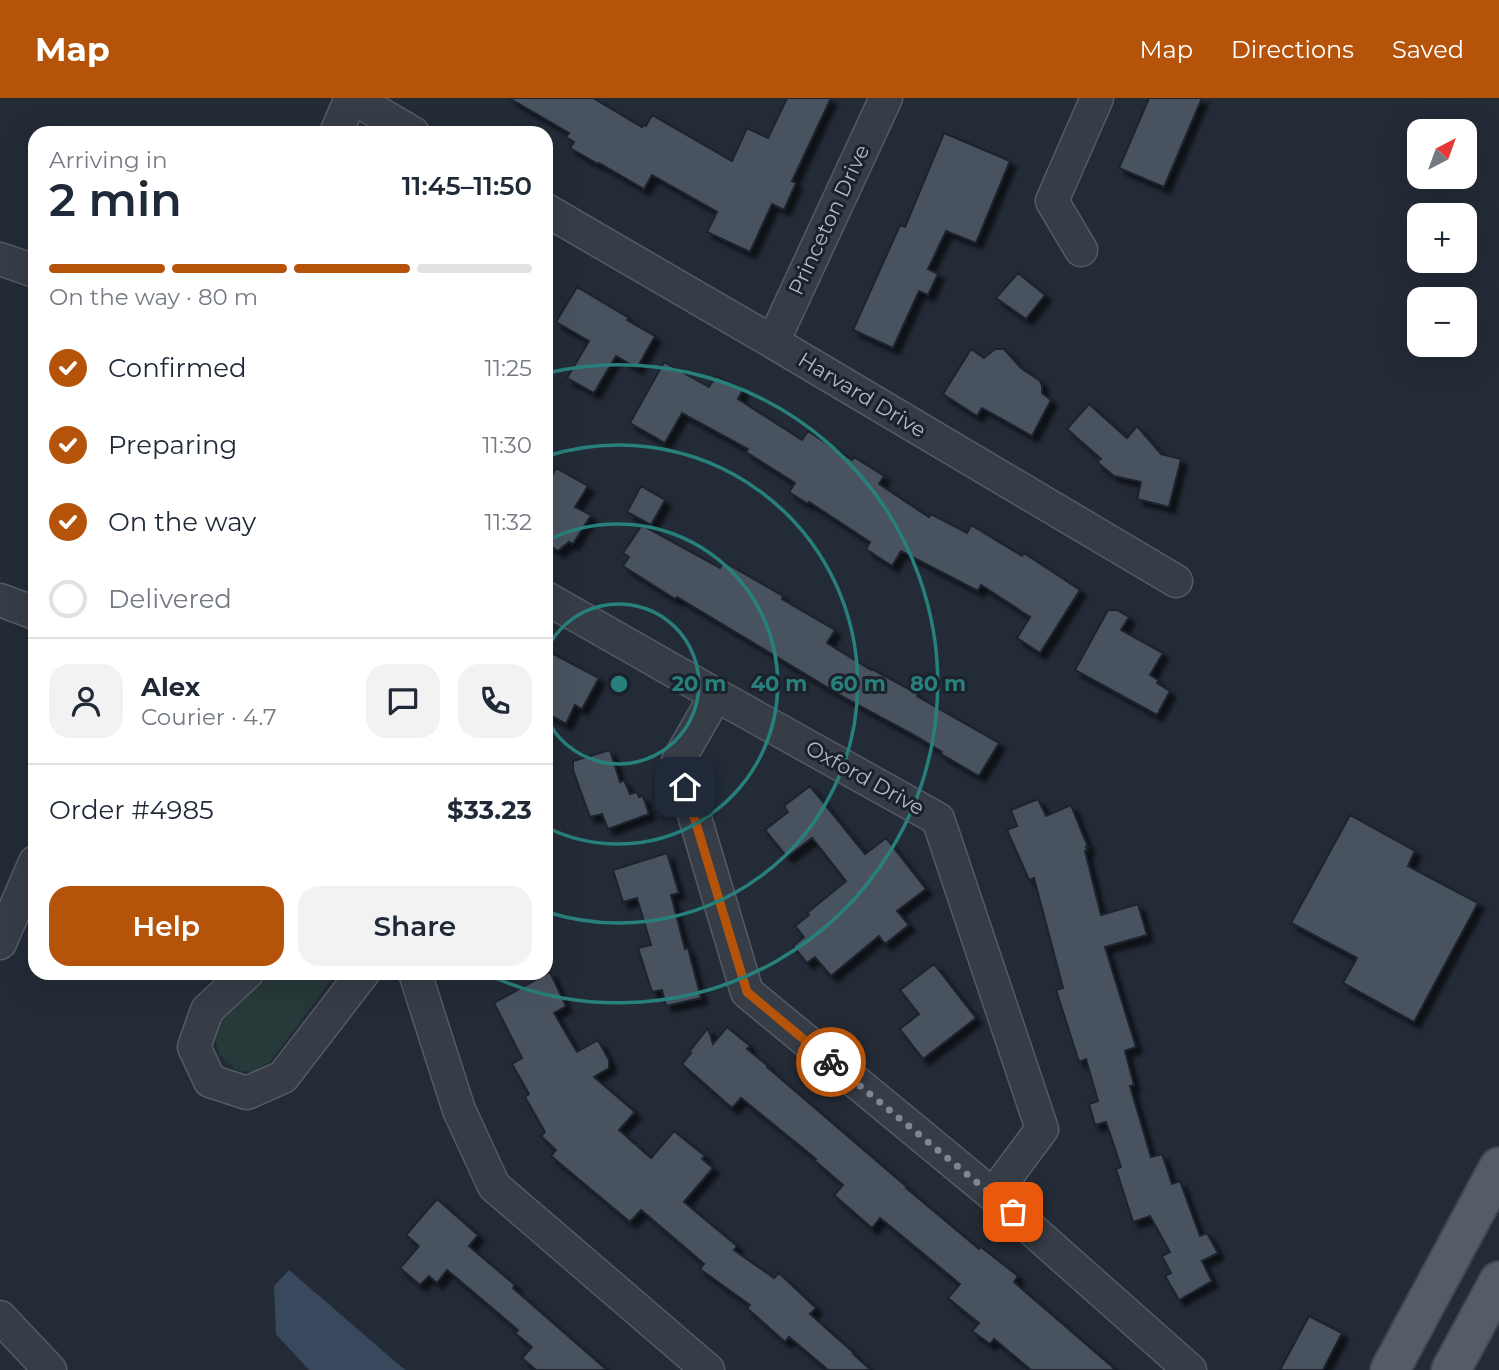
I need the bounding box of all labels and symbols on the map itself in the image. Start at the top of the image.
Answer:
north arrow [1407,119,1477,189]
street label: Princeton Drive [783,141,874,299]
street label: Harvard Drive [794,347,931,442]
text: 20 m [672,671,726,696]
text: 40 m [751,671,807,696]
text: 60 m [830,671,886,696]
text: 80 m [910,671,966,696]
centre of rings [607,672,631,696]
street label: Oxford Drive [802,735,929,820]
pin [655,757,715,817]
courier [796,1027,866,1097]
pin [983,1182,1043,1242]

